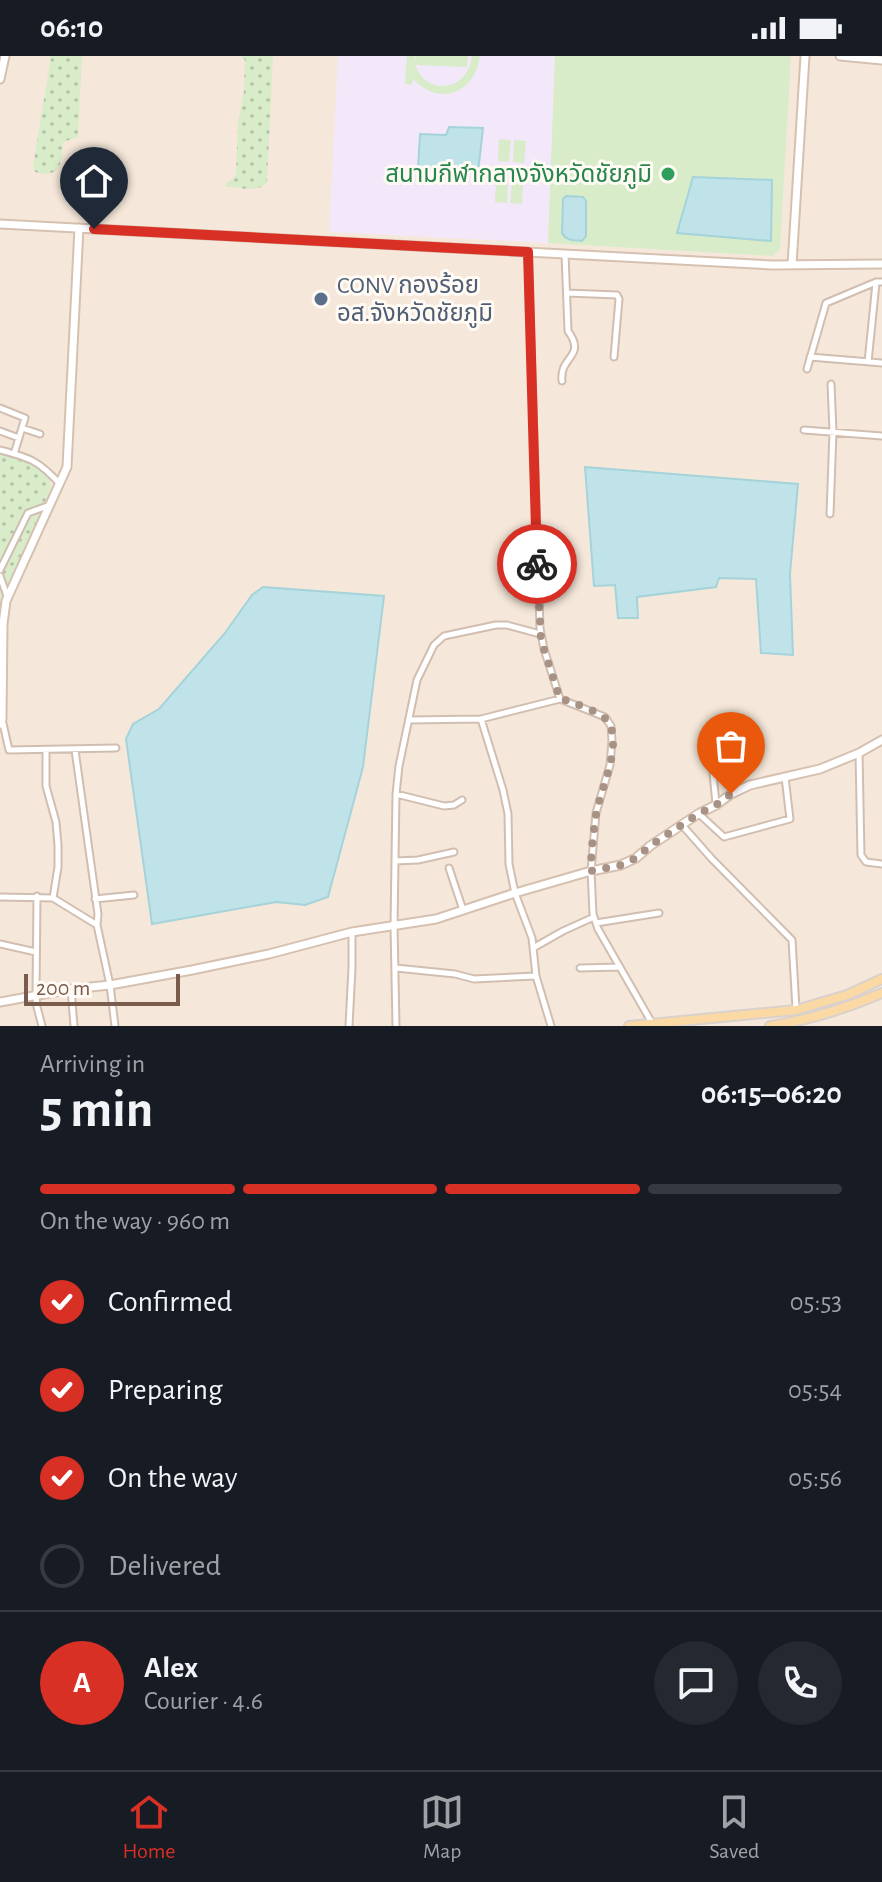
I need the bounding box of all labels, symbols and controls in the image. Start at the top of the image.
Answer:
text: 06:10 [40,13,103,43]
pin [60,147,128,229]
icon: home [72,159,116,203]
place label: สนามกีฬากลางจังหวัดชัยภูมิ [385,162,652,189]
marker: สนามกีฬากลางจังหวัดชัยภูมิ [659,165,677,183]
place label: CONV กองร้อย อส.จังหวัดชัยภูมิ [337,272,493,328]
marker: CONV กองร้อย อส.จังหวัดชัยภูมิ [312,290,330,308]
courier [497,524,577,604]
icon: bike [515,542,559,586]
pin [697,712,765,794]
icon: bag [709,724,753,768]
scale bar [24,970,180,1006]
text: 200 m [36,977,90,999]
text: Arriving in [40,1051,145,1077]
text: 06:15–06:20 [701,1079,842,1109]
text: 5 min [40,1084,153,1136]
text: On the way · 960 m [40,1208,230,1234]
icon: check [40,1280,84,1324]
text: Confirmed [108,1287,232,1317]
text: 05:53 [790,1289,842,1315]
icon: check [40,1368,84,1412]
text: Preparing [108,1375,223,1405]
text: 05:54 [788,1377,842,1403]
icon: check [40,1456,84,1500]
text: On the way [108,1463,237,1493]
text: 05:56 [788,1465,842,1491]
text: Delivered [108,1551,221,1581]
button: chat [654,1641,738,1725]
button: phone [758,1641,842,1725]
text: Alex [144,1653,198,1683]
text: A [73,1668,91,1698]
text: Courier · 4.6 [144,1688,263,1714]
tab: Home [122,1790,175,1864]
tab: Map [420,1790,464,1864]
tab: Saved [709,1790,760,1864]

